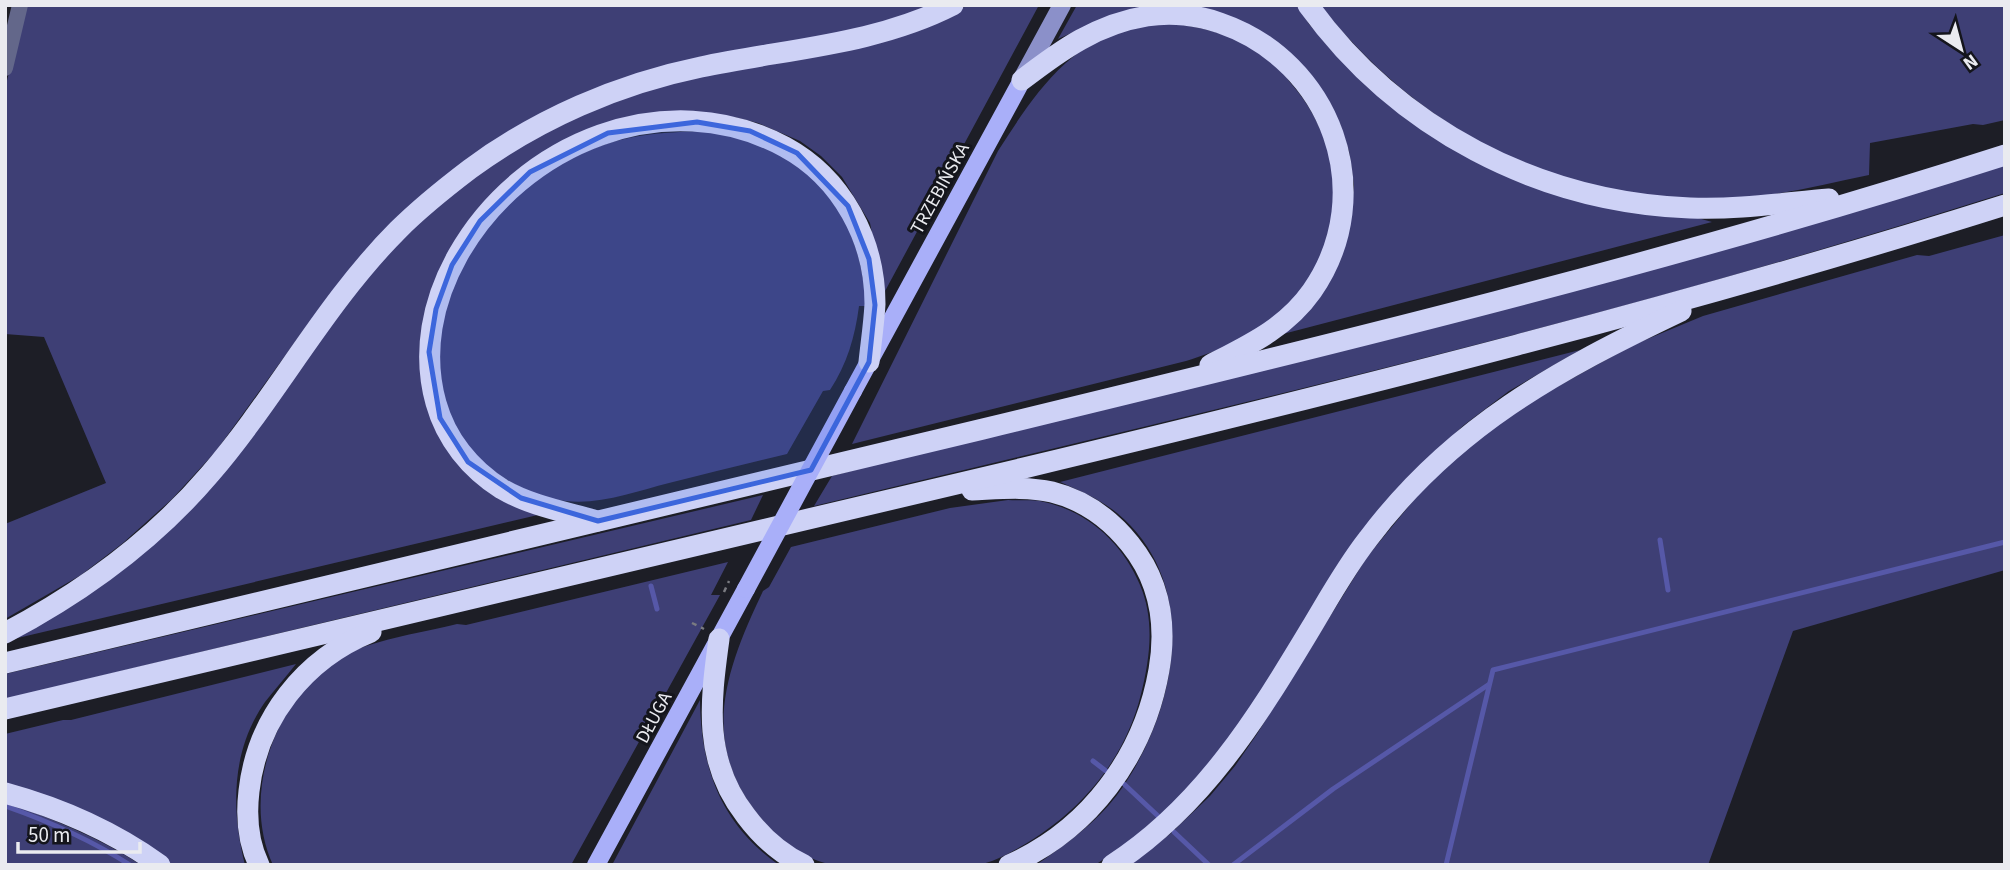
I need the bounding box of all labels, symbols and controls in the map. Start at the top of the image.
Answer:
north arrow [1926,14,1996,84]
text: N [1957,47,1983,76]
street label: TRZEBIŃSKA [904,138,977,239]
street label: DŁUGA [630,687,679,748]
scale bar [18,810,140,854]
text: 50 m [28,820,70,850]

